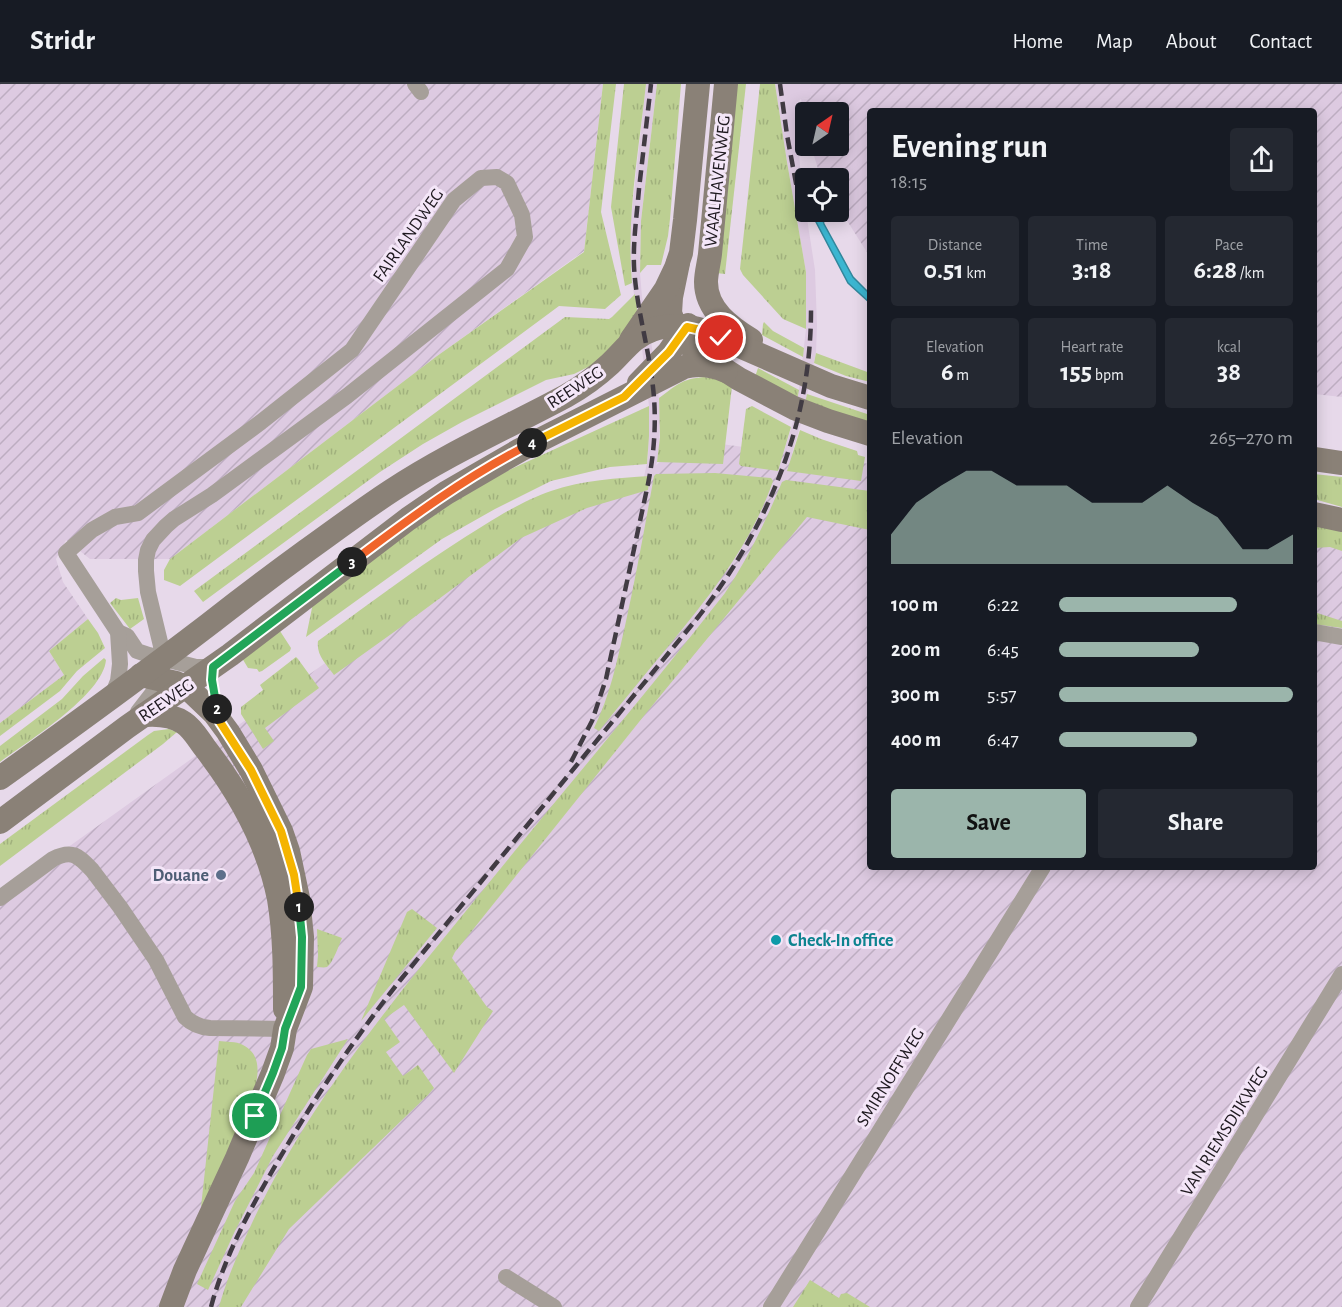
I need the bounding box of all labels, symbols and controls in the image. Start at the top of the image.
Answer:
text: Stridr [30,27,95,55]
text: Home [1012,31,1063,52]
text: Map [1096,31,1133,52]
text: About [1166,31,1216,52]
text: Contact [1249,31,1312,52]
north arrow [795,102,849,156]
map controls [795,102,849,222]
street label: WAALHAVENWEG [702,114,734,248]
button: share [1230,128,1293,191]
text: Evening run [891,131,1048,164]
button: locate [795,168,849,222]
text: 18:15 [891,172,927,192]
street label: FAIRLANDWEG [370,186,448,286]
text: Distance [928,237,982,253]
text: Time [1076,237,1108,253]
text: Pace [1215,237,1243,253]
text: 0.51 [924,257,964,283]
text: 3:18 [1072,257,1112,283]
text: 6:28 [1194,257,1237,283]
text: km [964,265,986,281]
text: /km [1237,265,1264,281]
pin [695,312,746,363]
icon: check [704,321,737,354]
text: Elevation [926,339,984,355]
text: Heart rate [1061,339,1123,355]
text: kcal [1217,339,1241,355]
text: 6 [941,359,954,385]
text: 155 [1060,359,1092,385]
text: 38 [1217,359,1241,385]
street label: REEWEG [544,363,607,412]
text: m [954,367,969,383]
text: bpm [1092,367,1124,383]
pin: 4 [517,428,547,458]
text: Elevation [891,428,963,448]
text: 265–270 m [1209,428,1293,448]
text: 4 [528,435,536,451]
pin: 3 [337,547,367,577]
text: 3 [349,554,355,570]
text: 100 m [891,595,938,615]
text: 6:22 [987,595,1019,615]
text: 200 m [891,640,940,660]
text: 6:45 [987,640,1019,660]
street label: REEWEG [136,676,198,726]
text: 300 m [891,685,940,705]
text: 5:57 [987,685,1017,705]
pin: 2 [202,694,232,724]
text: 2 [213,701,221,717]
text: 400 m [891,730,941,750]
text: 6:47 [987,730,1019,750]
button: Save [891,789,1086,858]
button: Share [1098,789,1293,858]
place label: Douane [152,867,209,885]
marker: Douane [214,868,228,882]
pin: 1 [284,892,314,922]
text: 1 [296,899,302,915]
place label: Check-In office [788,932,894,950]
marker: Check-In office [769,933,783,947]
street label: SMIRNOFFWEG [854,1025,928,1130]
street label: VAN RIEMSDIJKWEG [1178,1064,1272,1199]
pin [229,1090,280,1141]
icon: arrive [238,1099,271,1132]

